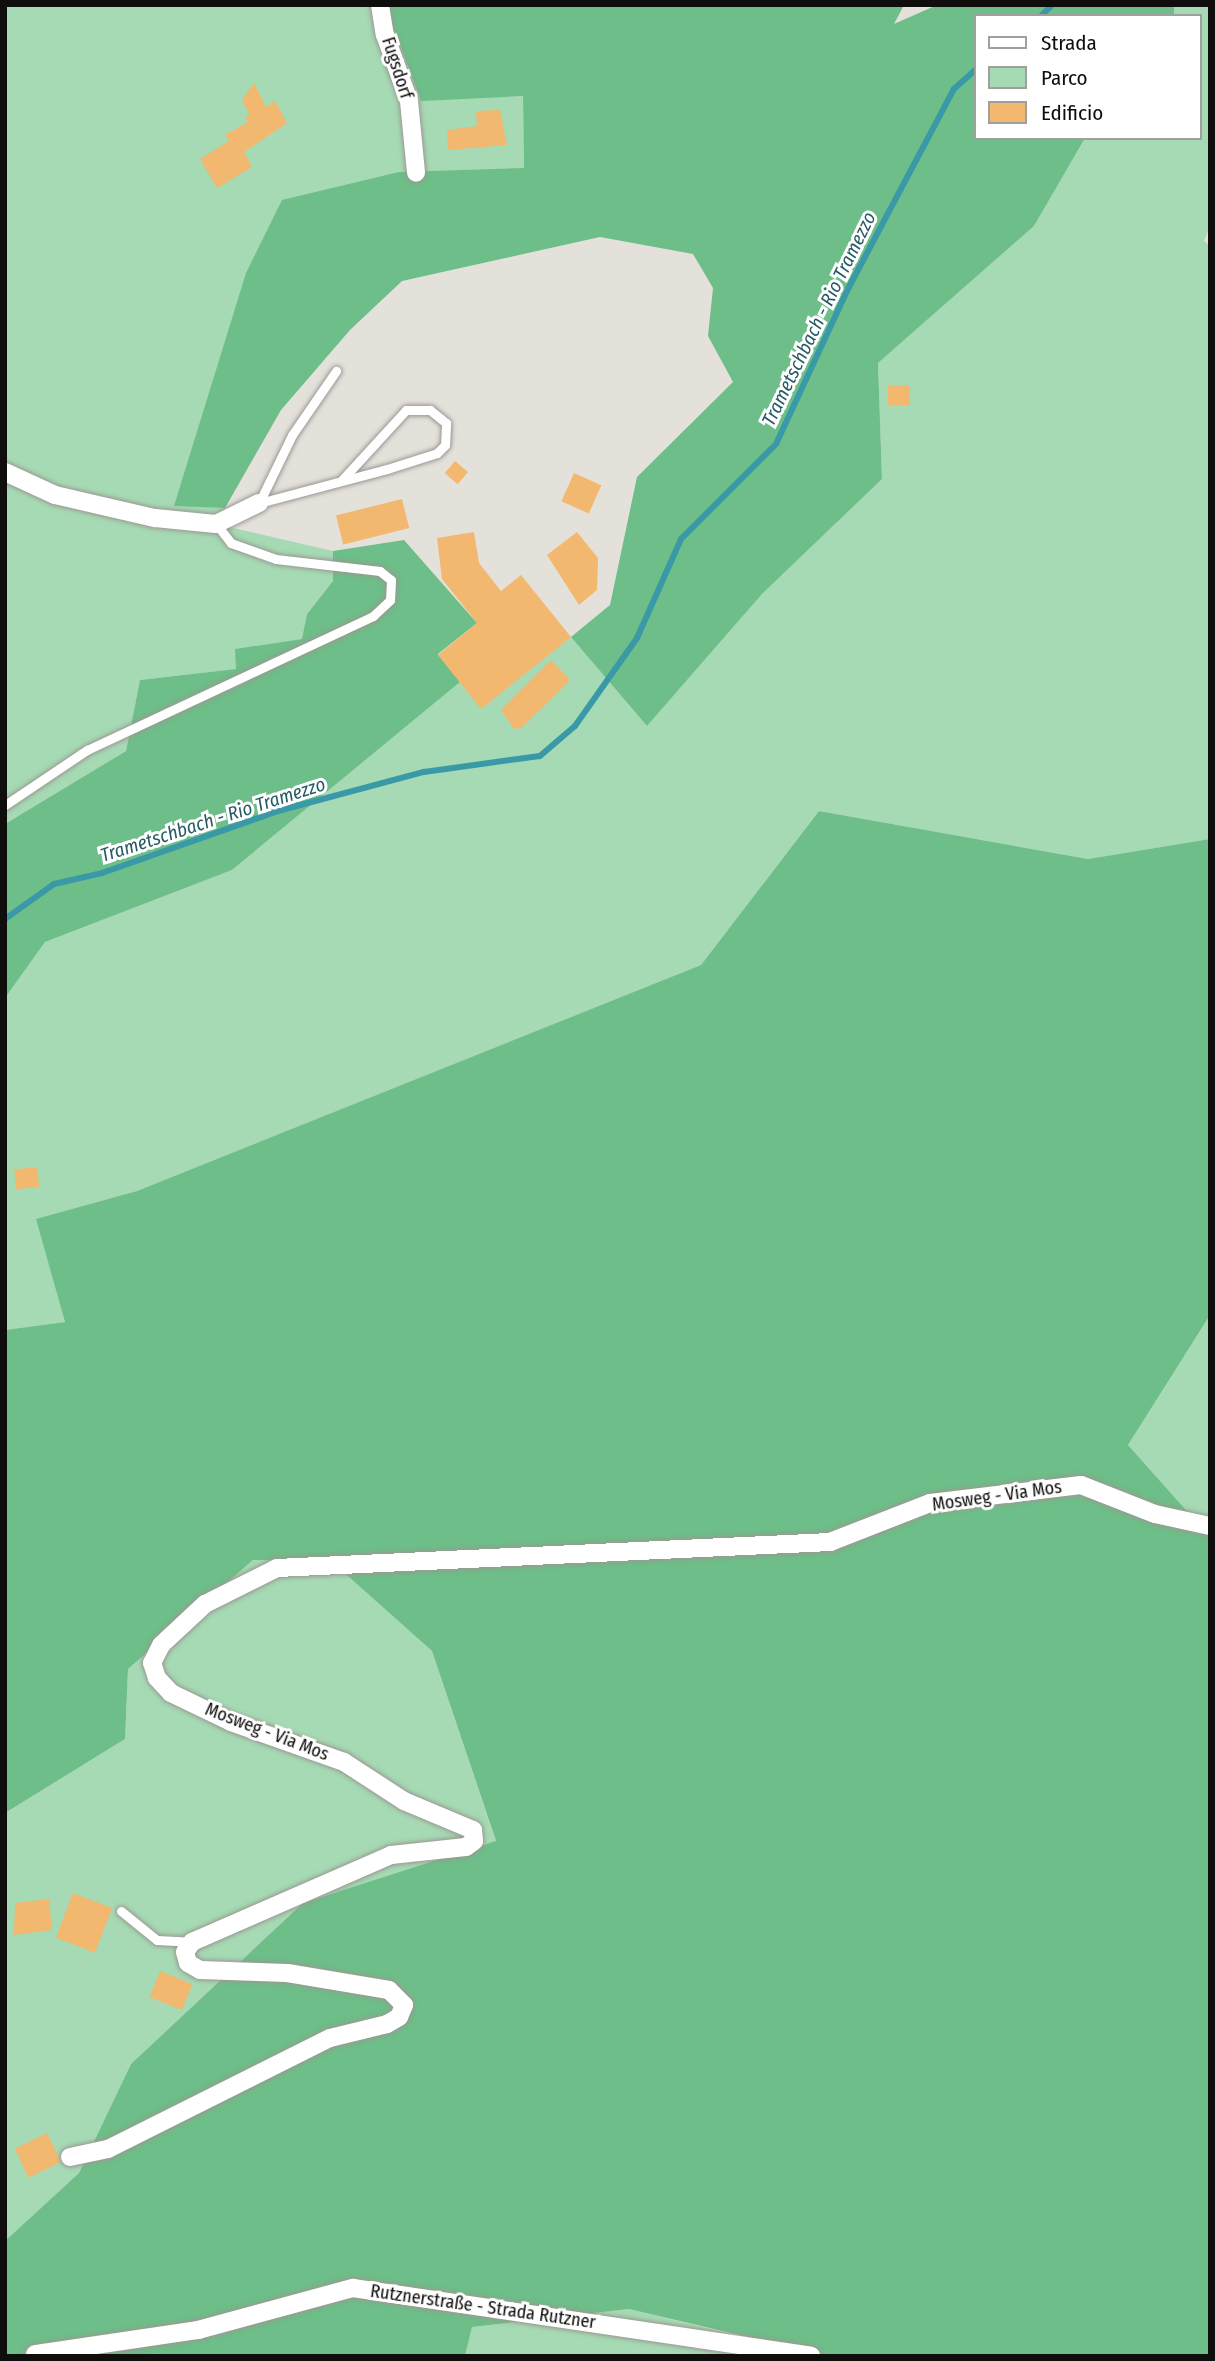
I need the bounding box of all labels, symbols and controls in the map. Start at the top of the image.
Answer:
legend [974,14,1201,140]
text: Strada [1041,30,1097,56]
street label: Fugsdorf [377,34,417,102]
text: Parco [1041,65,1088,91]
text: Edificio [1041,100,1103,126]
water label: Trametschbach - Rio Tramezzo [757,208,881,430]
water label: Trametschbach - Rio Tramezzo [98,773,328,867]
street label: Mosweg - Via Mos [931,1476,1063,1516]
street label: Mosweg - Via Mos [202,1698,332,1766]
street label: Rutznerstraße - Strada Rutzner [369,2280,597,2334]

